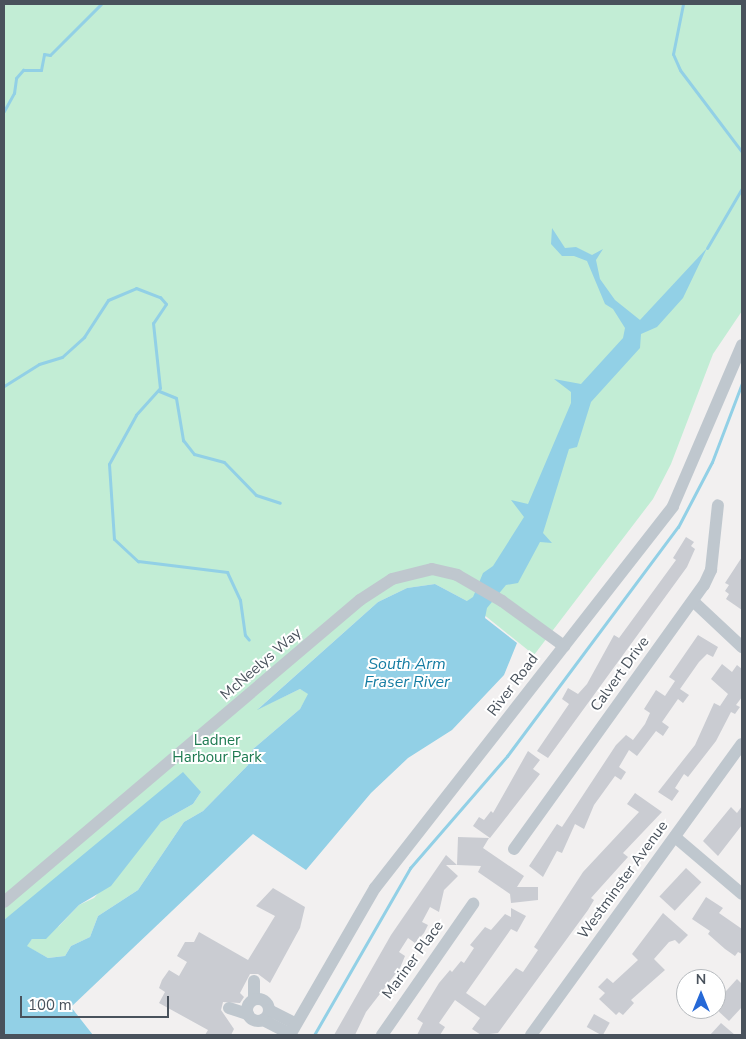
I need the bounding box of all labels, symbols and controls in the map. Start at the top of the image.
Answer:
street label: McNeelys Way [217,624,305,704]
street label: Calvert Drive [587,633,653,715]
street label: River Road [484,650,542,720]
water label: South Arm Fraser River [364,654,450,692]
park label: Ladner Harbour Park [172,731,262,766]
street label: Westminster Avenue [574,818,672,942]
street label: Mariner Place [379,917,447,1003]
north arrow [676,969,726,1019]
text: N [696,970,706,989]
scale bar [22,986,171,1018]
text: 100 m [28,995,72,1015]

